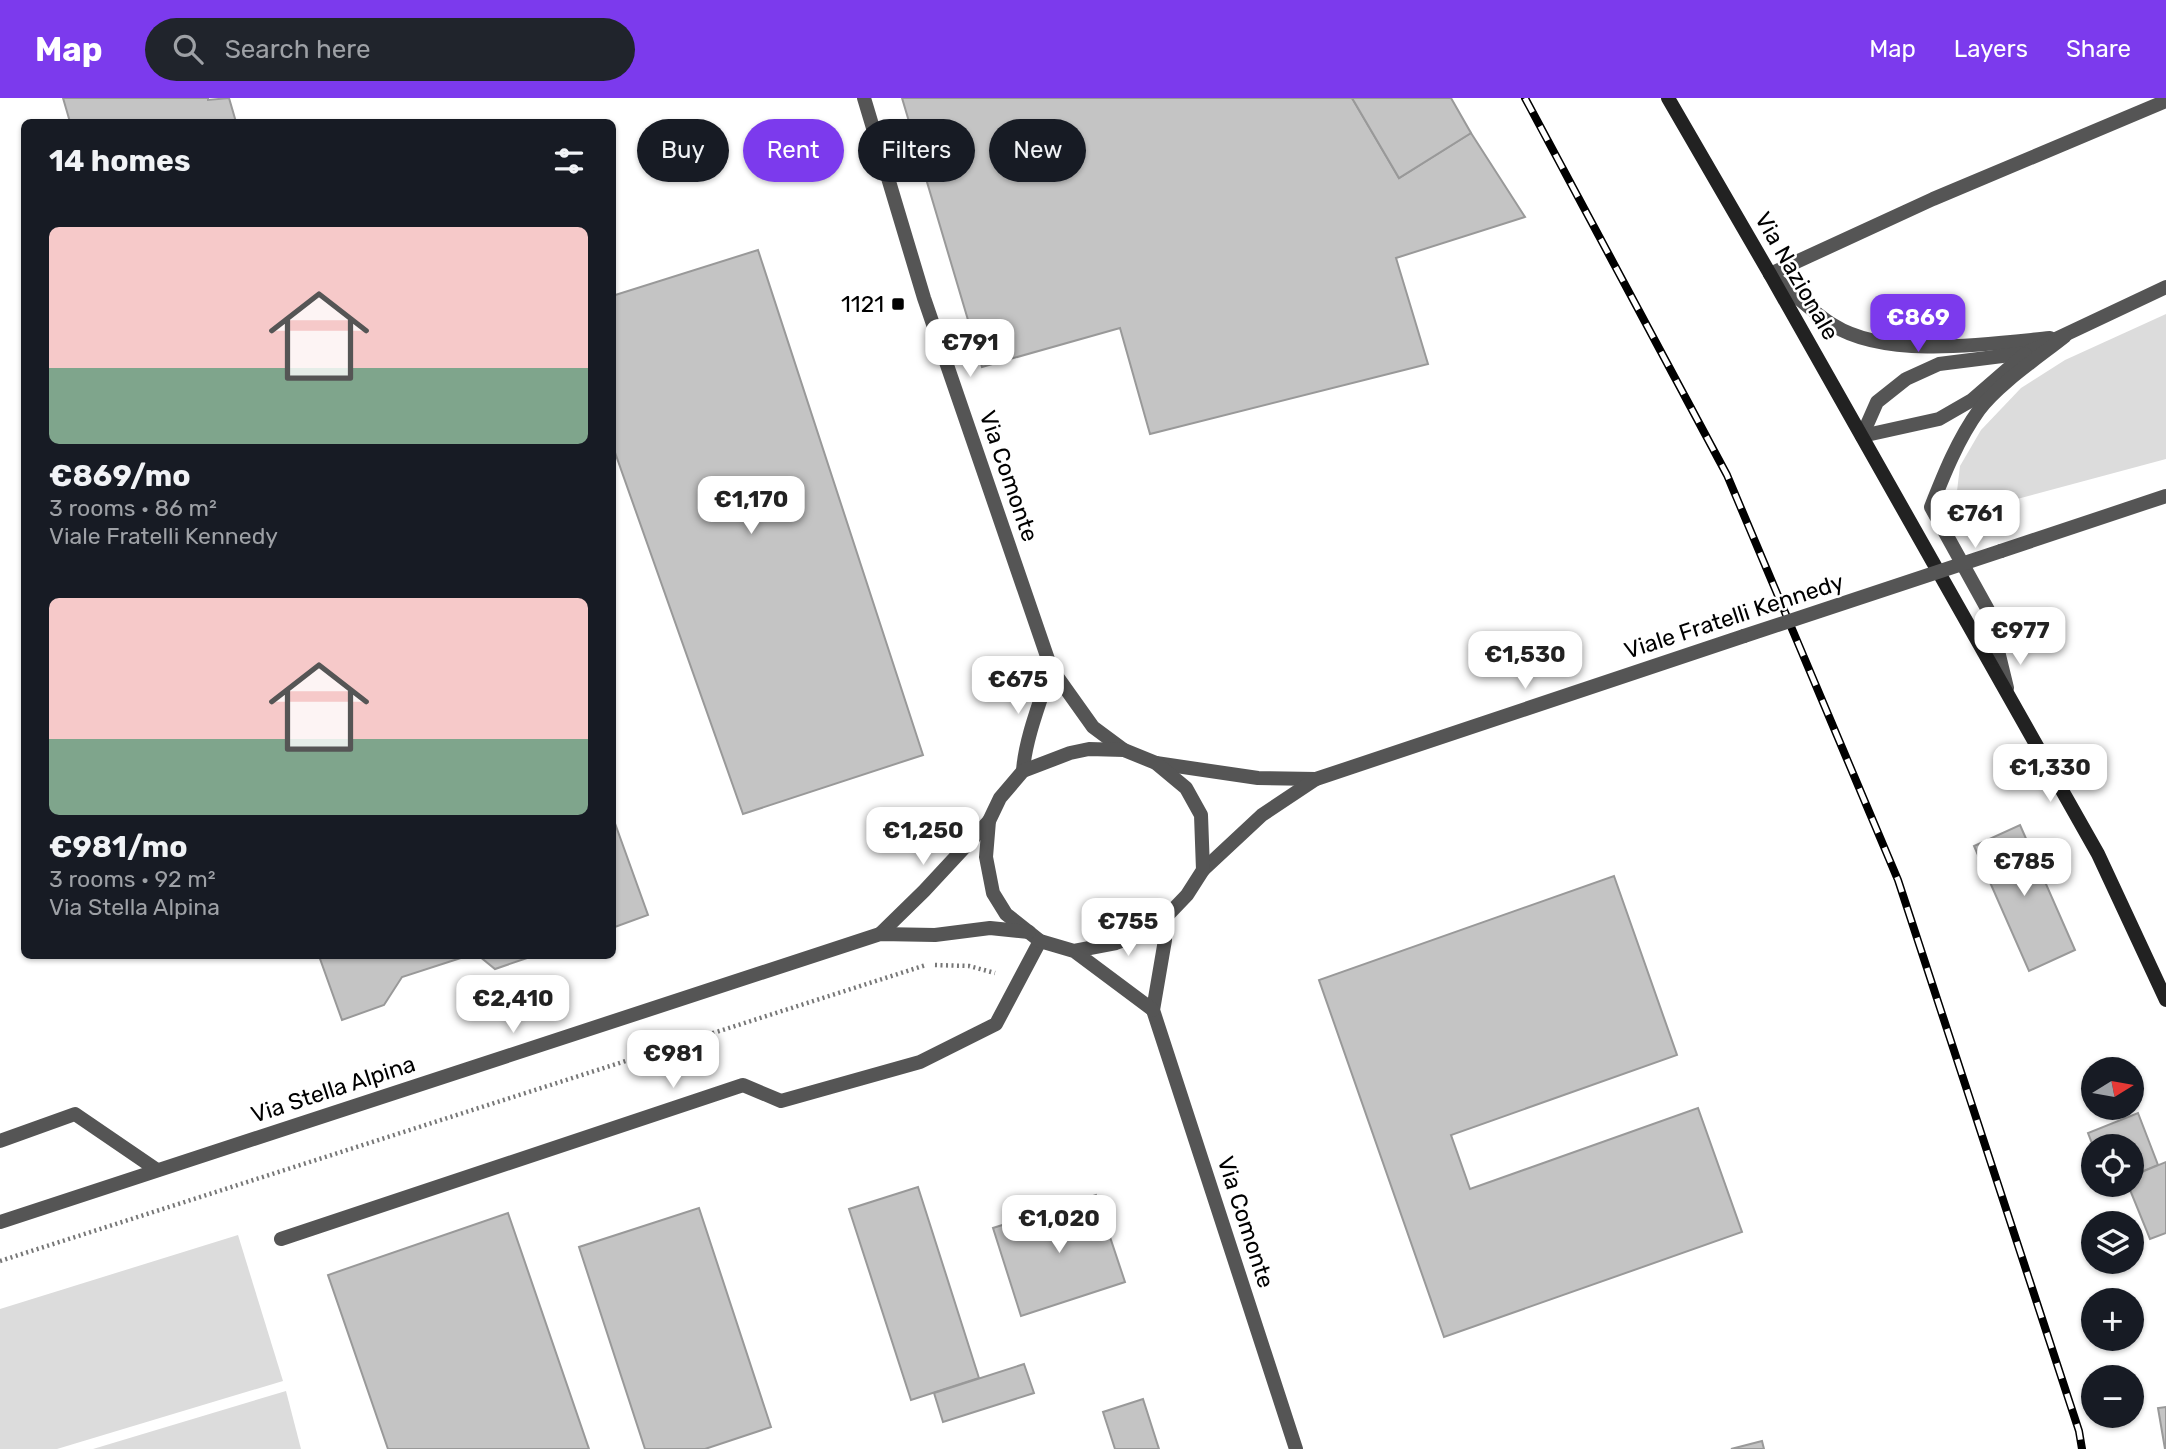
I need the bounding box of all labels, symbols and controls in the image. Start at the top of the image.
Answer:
search box [145,18,635,81]
text: Map [35,30,103,69]
icon: search [169,30,207,68]
text: Search here [225,34,370,65]
text: Map [1869,35,1916,63]
text: Layers [1954,35,2028,63]
text: Share [2066,35,2131,63]
chip: Buy [637,119,729,182]
chip: Rent [743,119,844,182]
chip: Filters [858,119,975,182]
chip: New [989,119,1086,182]
icon: filters [550,142,588,180]
text: 14 homes [49,143,191,179]
street label: Via Nazionale [1749,207,1845,345]
icon: home [256,273,382,399]
place label: 1121 [841,290,884,318]
pin: €869 [1877,294,1959,354]
marker: 1121 [890,296,906,312]
text: €869 [1886,303,1950,331]
pin: €791 [929,320,1011,379]
text: €791 [941,328,999,356]
street label: Via Comonte [974,407,1044,545]
text: €869/mo [49,458,190,494]
pin: €1,170 [694,476,808,536]
text: €1,170 [714,485,788,513]
pin: €761 [1934,490,2016,550]
text: 3 rooms · 86 m² [49,494,217,522]
text: €761 [1947,499,2003,527]
text: Viale Fratelli Kennedy [49,522,278,550]
street label: Viale Fratelli Kennedy [1621,567,1848,665]
pin: €977 [1979,608,2061,667]
text: €977 [1990,616,2050,644]
pin: €1,530 [1468,632,1582,691]
text: €1,530 [1484,640,1566,668]
icon: home [256,644,382,770]
pin: €675 [977,656,1059,716]
text: €675 [988,665,1048,693]
pin: €1,330 [1993,744,2107,804]
text: €1,330 [2009,753,2091,781]
pin: €1,250 [866,808,980,867]
text: €1,250 [882,816,964,844]
text: €981/mo [49,829,188,865]
pin: €785 [1983,838,2065,898]
text: €785 [1993,847,2055,875]
text: 3 rooms · 92 m² [49,865,215,893]
text: Via Stella Alpina [49,893,220,921]
pin: €755 [1087,898,1169,958]
text: €755 [1098,907,1158,935]
pin: €2,410 [456,976,570,1035]
text: €2,410 [472,984,554,1012]
pin: €981 [632,1030,714,1090]
text: €981 [643,1039,703,1067]
street label: Via Stella Alpina [247,1049,419,1129]
north arrow [2081,1057,2144,1120]
map controls [2081,1057,2144,1428]
button: locate [2081,1134,2144,1197]
street label: Via Comonte [1212,1153,1280,1291]
pin: €1,020 [1002,1196,1116,1255]
text: €1,020 [1018,1204,1100,1232]
button: layers [2081,1211,2144,1274]
button: + [2081,1288,2144,1351]
button: − [2081,1365,2144,1428]

